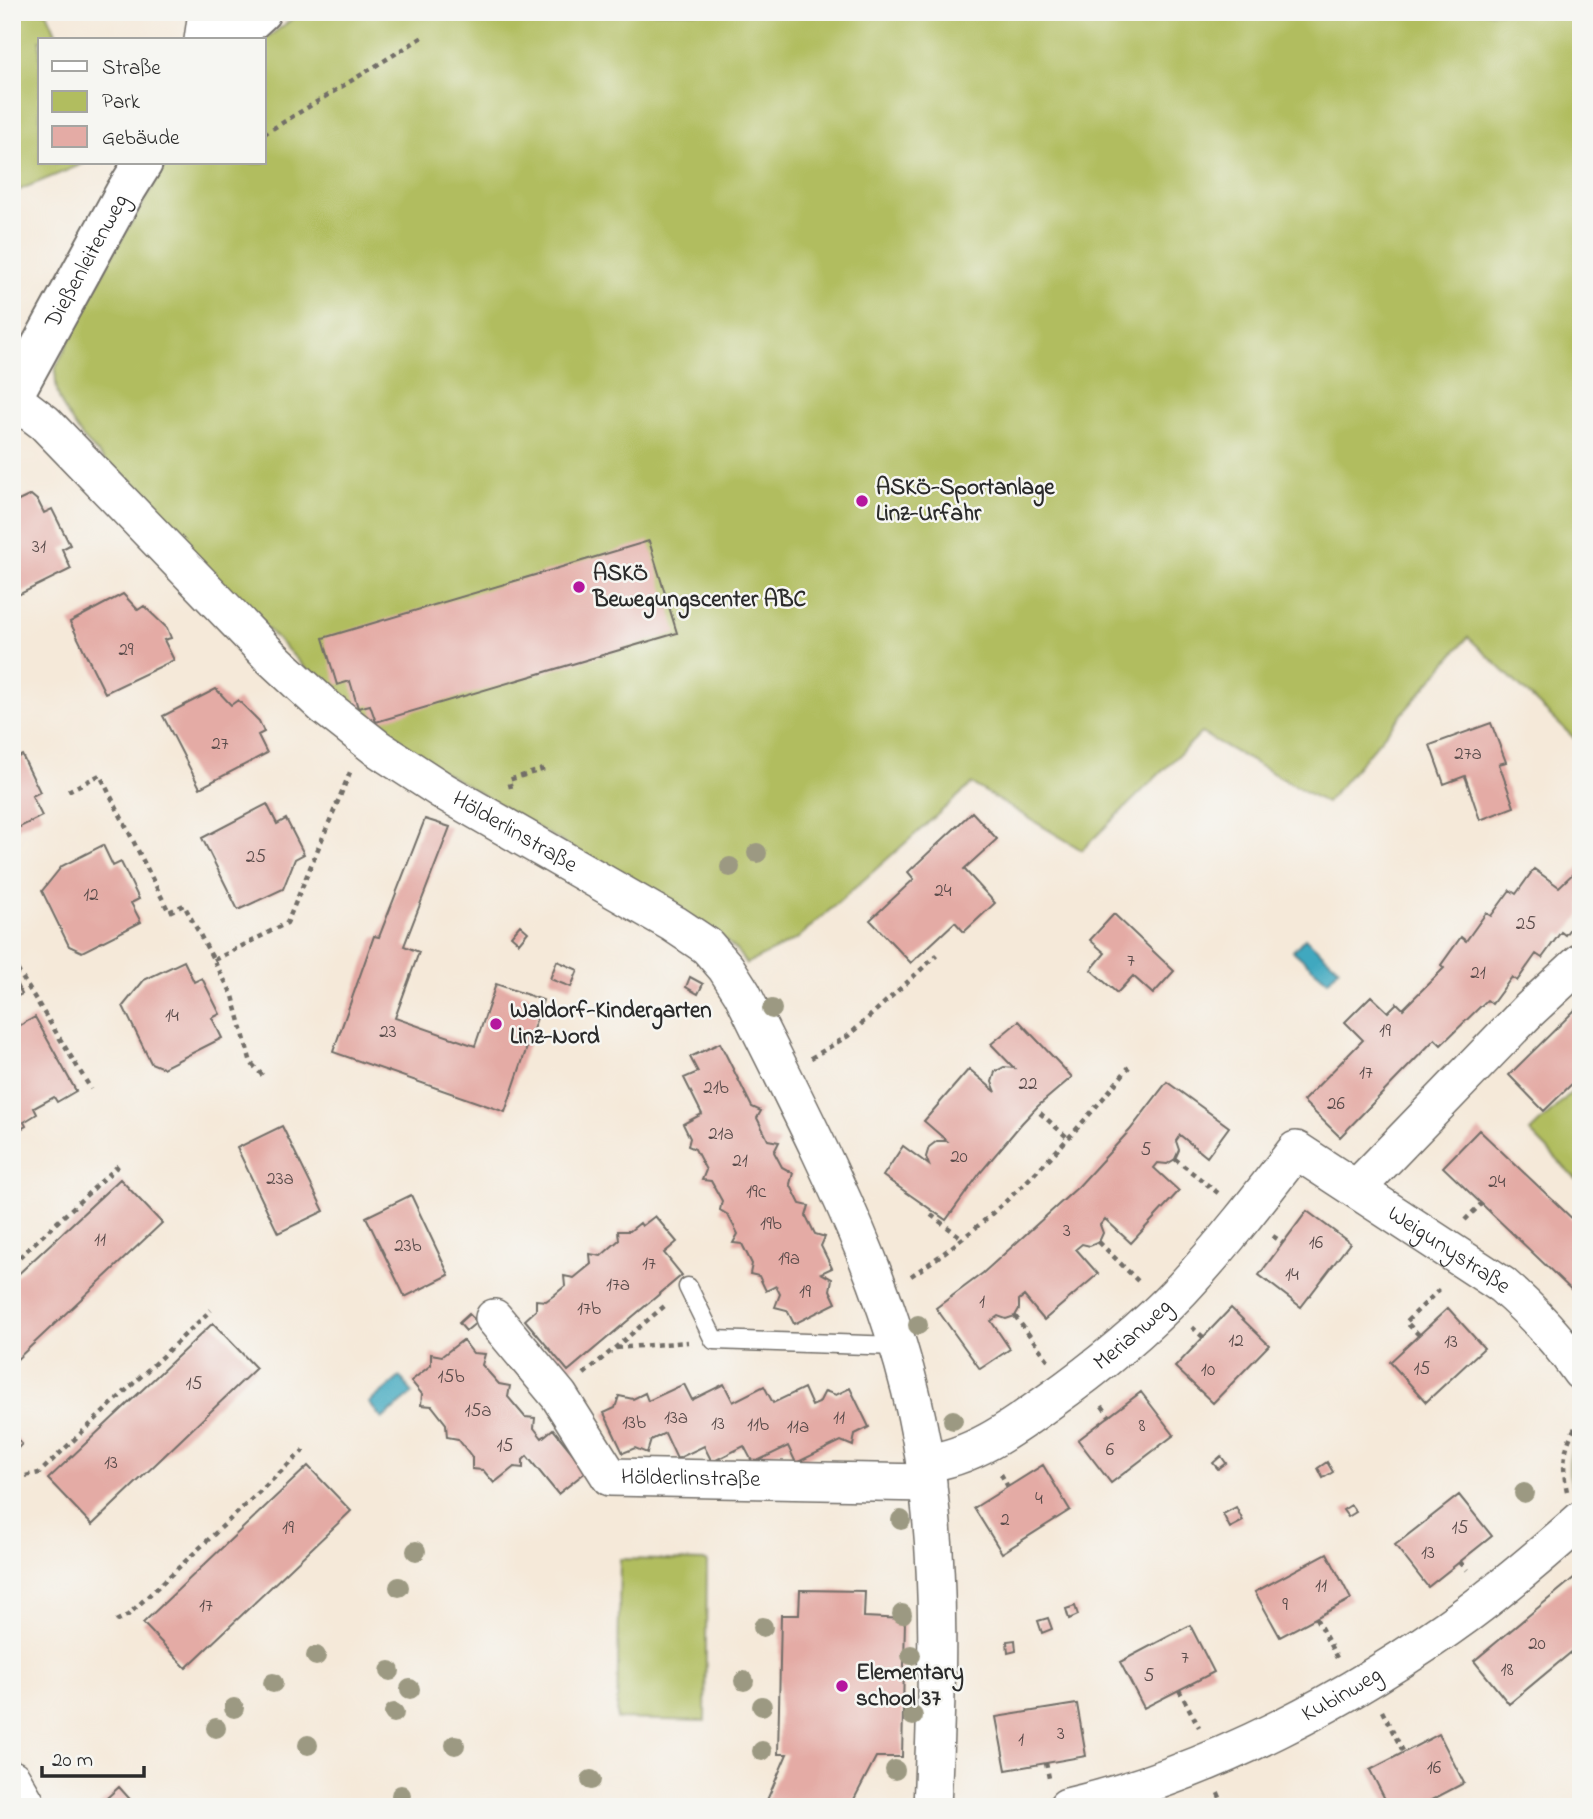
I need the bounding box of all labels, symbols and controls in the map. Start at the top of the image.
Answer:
legend [38,38,266,164]
text: Straße [102,54,161,84]
text: Park [102,88,141,118]
text: Gebäude [102,124,180,154]
street label: Dießenleitenweg [36,188,138,335]
place label: ASKÖ-Sportanlage Linz-Urfahr [876,472,1055,531]
marker: ASKÖ-Sportanlage Linz-Urfahr [854,493,870,509]
house number: 31 [32,534,46,561]
place label: ASKÖ Bewegungscenter ABC [592,558,806,619]
marker: ASKÖ Bewegungscenter ABC [571,579,587,595]
house number: 29 [118,637,134,664]
house number: 27 [211,731,229,758]
house number: 27a [1454,741,1482,768]
street label: Hölderlinstraße [446,783,584,882]
house number: 25 [246,844,266,871]
house number: 24 [934,878,952,905]
house number: 12 [83,882,99,909]
house number: 25 [1516,911,1536,938]
house number: 7 [1127,948,1135,975]
house number: 21 [1470,960,1486,987]
place label: Waldorf-Kindergarten Linz-Nord [510,995,712,1054]
house number: 14 [165,1003,179,1030]
marker: Waldorf-Kindergarten Linz-Nord [488,1016,504,1032]
house number: 19 [1379,1018,1391,1045]
house number: 23 [379,1019,397,1046]
house number: 17 [1359,1060,1373,1087]
house number: 22 [1019,1071,1037,1098]
house number: 21b [703,1075,729,1102]
house number: 26 [1327,1091,1345,1118]
house number: 21a [708,1121,734,1148]
house number: 5 [1141,1137,1152,1164]
house number: 20 [950,1144,968,1171]
house number: 21 [732,1148,748,1175]
house number: 23a [266,1166,294,1193]
house number: 24 [1488,1169,1506,1196]
house number: 19c [746,1179,767,1206]
street label: Weigunystraße [1381,1198,1519,1302]
house number: 19b [760,1211,782,1238]
house number: 3 [1063,1218,1071,1245]
house number: 11 [94,1227,106,1254]
house number: 16 [1309,1230,1323,1257]
house number: 23b [394,1233,422,1260]
house number: 19a [778,1246,800,1273]
house number: 17 [642,1251,656,1278]
house number: 14 [1285,1262,1299,1289]
house number: 17a [606,1272,630,1299]
house number: 19 [799,1279,811,1306]
house number: 1 [979,1289,985,1316]
street label: Merianweg [1086,1291,1180,1379]
house number: 17b [577,1296,601,1323]
house number: 12 [1228,1328,1244,1355]
house number: 13 [1444,1329,1458,1356]
house number: 15 [1414,1356,1431,1383]
house number: 10 [1201,1357,1215,1384]
house number: 15b [438,1364,464,1391]
house number: 15 [186,1371,203,1398]
house number: 15a [464,1398,492,1425]
house number: 13a [664,1405,688,1432]
house number: 11 [833,1405,845,1432]
house number: 13b [622,1410,646,1437]
house number: 13 [711,1411,725,1438]
house number: 11b [747,1412,769,1439]
house number: 8 [1138,1413,1146,1440]
house number: 11a [787,1414,809,1441]
house number: 15 [497,1433,514,1460]
house number: 6 [1106,1437,1114,1464]
house number: 13 [104,1450,118,1477]
street label: Hölderlinstraße [621,1461,762,1496]
house number: 4 [1035,1486,1043,1513]
house number: 2 [1000,1507,1010,1534]
house number: 19 [282,1515,294,1542]
house number: 15 [1452,1515,1469,1542]
house number: 13 [1421,1540,1435,1567]
house number: 11 [1315,1573,1327,1600]
house number: 9 [1282,1592,1288,1619]
house number: 17 [199,1593,213,1620]
house number: 20 [1528,1631,1546,1658]
house number: 7 [1181,1645,1189,1672]
place label: Elementary school 37 [856,1657,964,1716]
house number: 18 [1500,1657,1514,1684]
street label: Kubinweg [1296,1659,1389,1731]
house number: 5 [1144,1663,1155,1690]
marker: Elementary school 37 [834,1678,850,1694]
house number: 3 [1057,1721,1065,1748]
house number: 1 [1018,1727,1024,1754]
scale bar [42,1735,144,1779]
text: 20 m [52,1746,93,1776]
house number: 16 [1427,1755,1441,1782]

